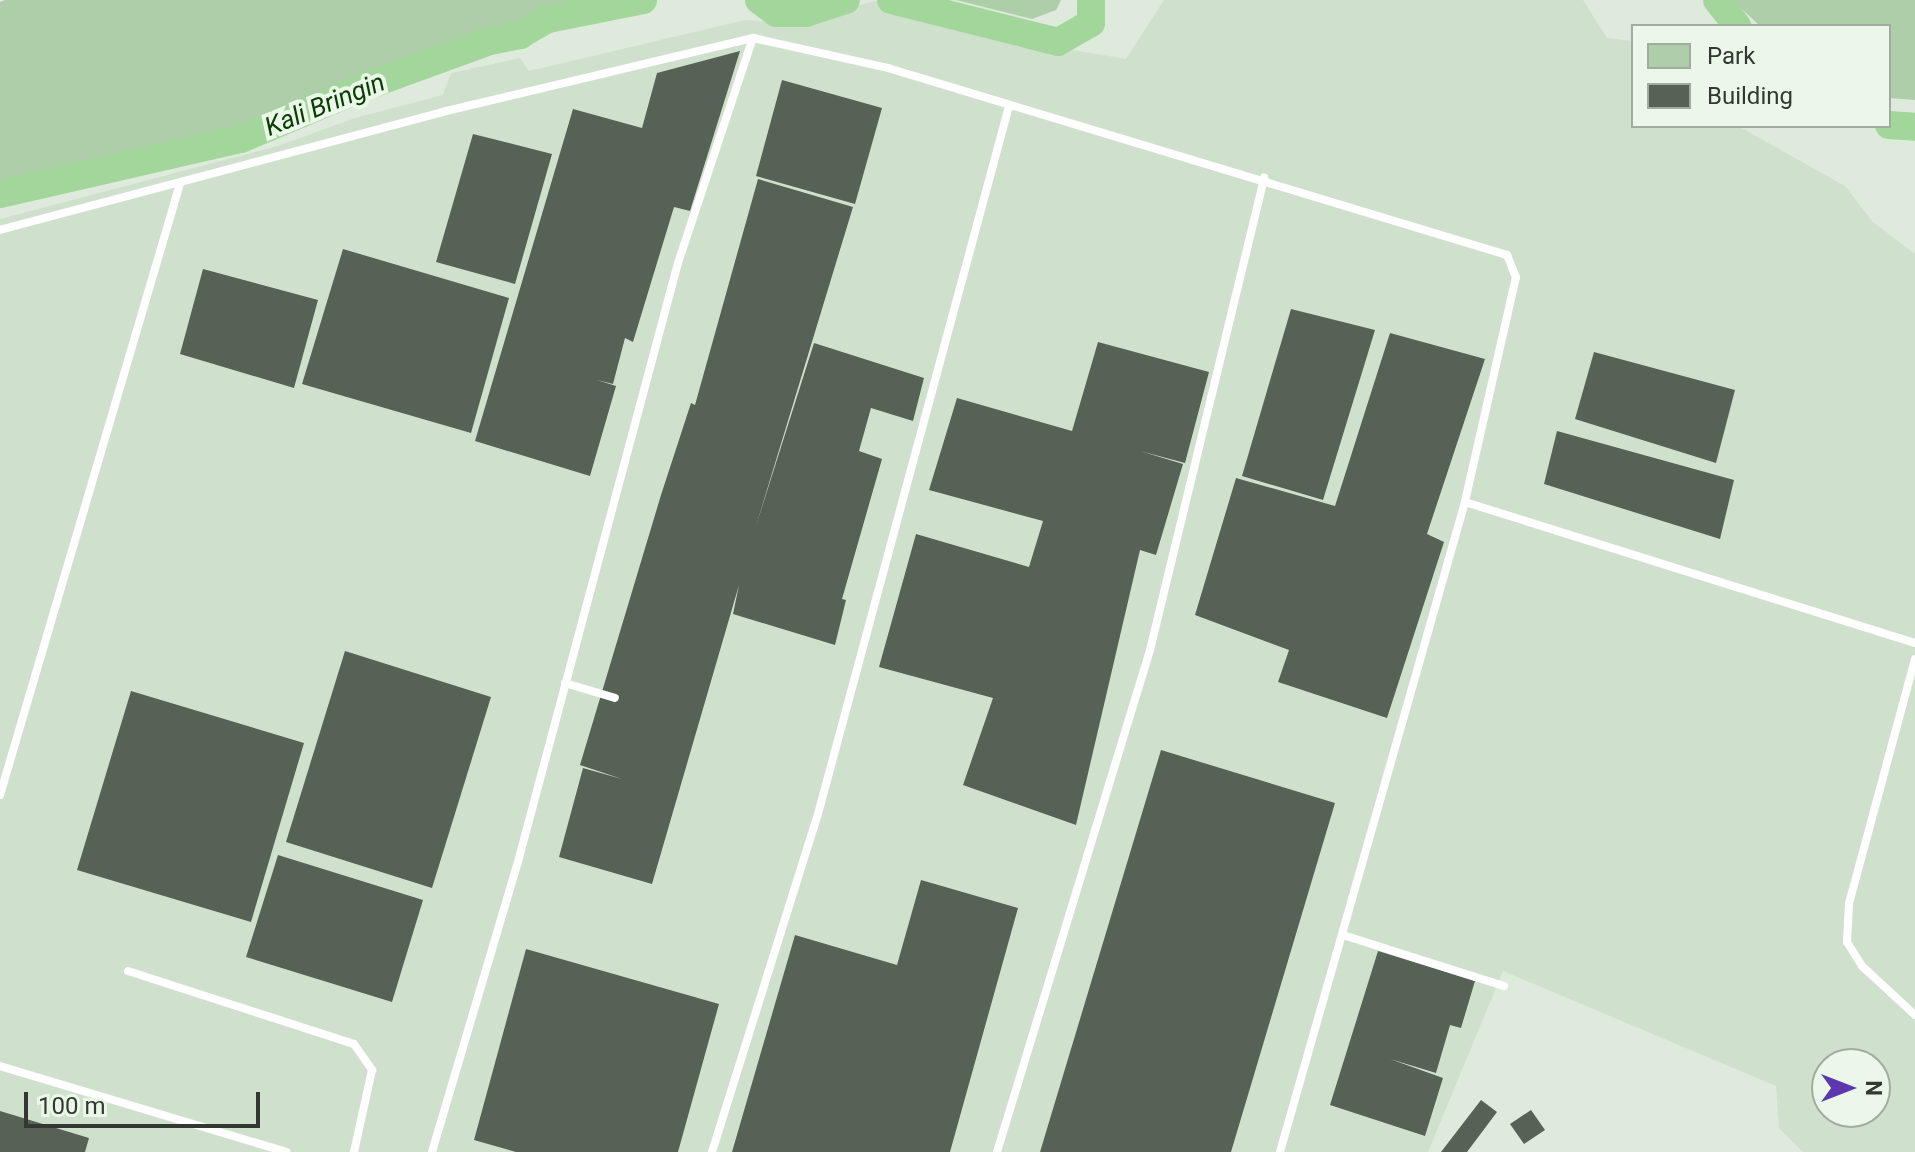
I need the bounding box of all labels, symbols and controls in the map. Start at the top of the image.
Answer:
legend [1631,24,1891,128]
text: Park [1707,42,1755,70]
water label: Kali Bringin [260,67,390,143]
text: Building [1707,82,1793,110]
north arrow [1811,1048,1891,1128]
scale bar [28,1076,264,1126]
text: N [1861,1080,1886,1096]
text: 100 m [38,1092,105,1120]

